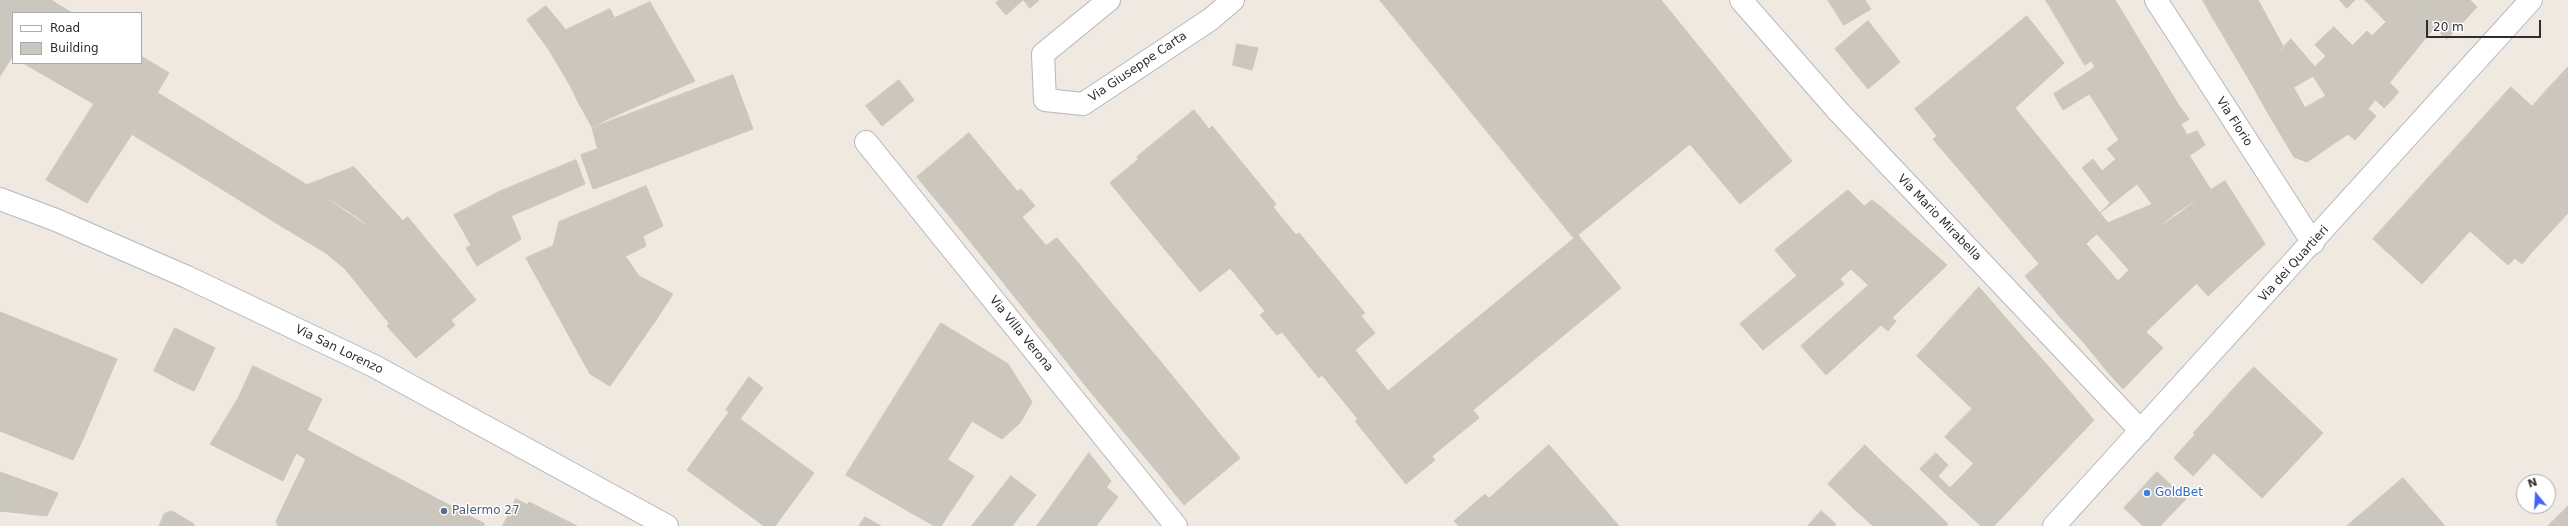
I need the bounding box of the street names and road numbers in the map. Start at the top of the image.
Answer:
street label: Via Giuseppe Carta [1086,29,1190,105]
street label: Via Florio [2213,95,2255,149]
street label: Via Mario Mirabella [1894,172,1984,264]
street label: Via dei Quartieri [2256,223,2332,305]
street label: Via Villa Verona [986,293,1056,375]
street label: Via San Lorenzo [293,322,385,378]

